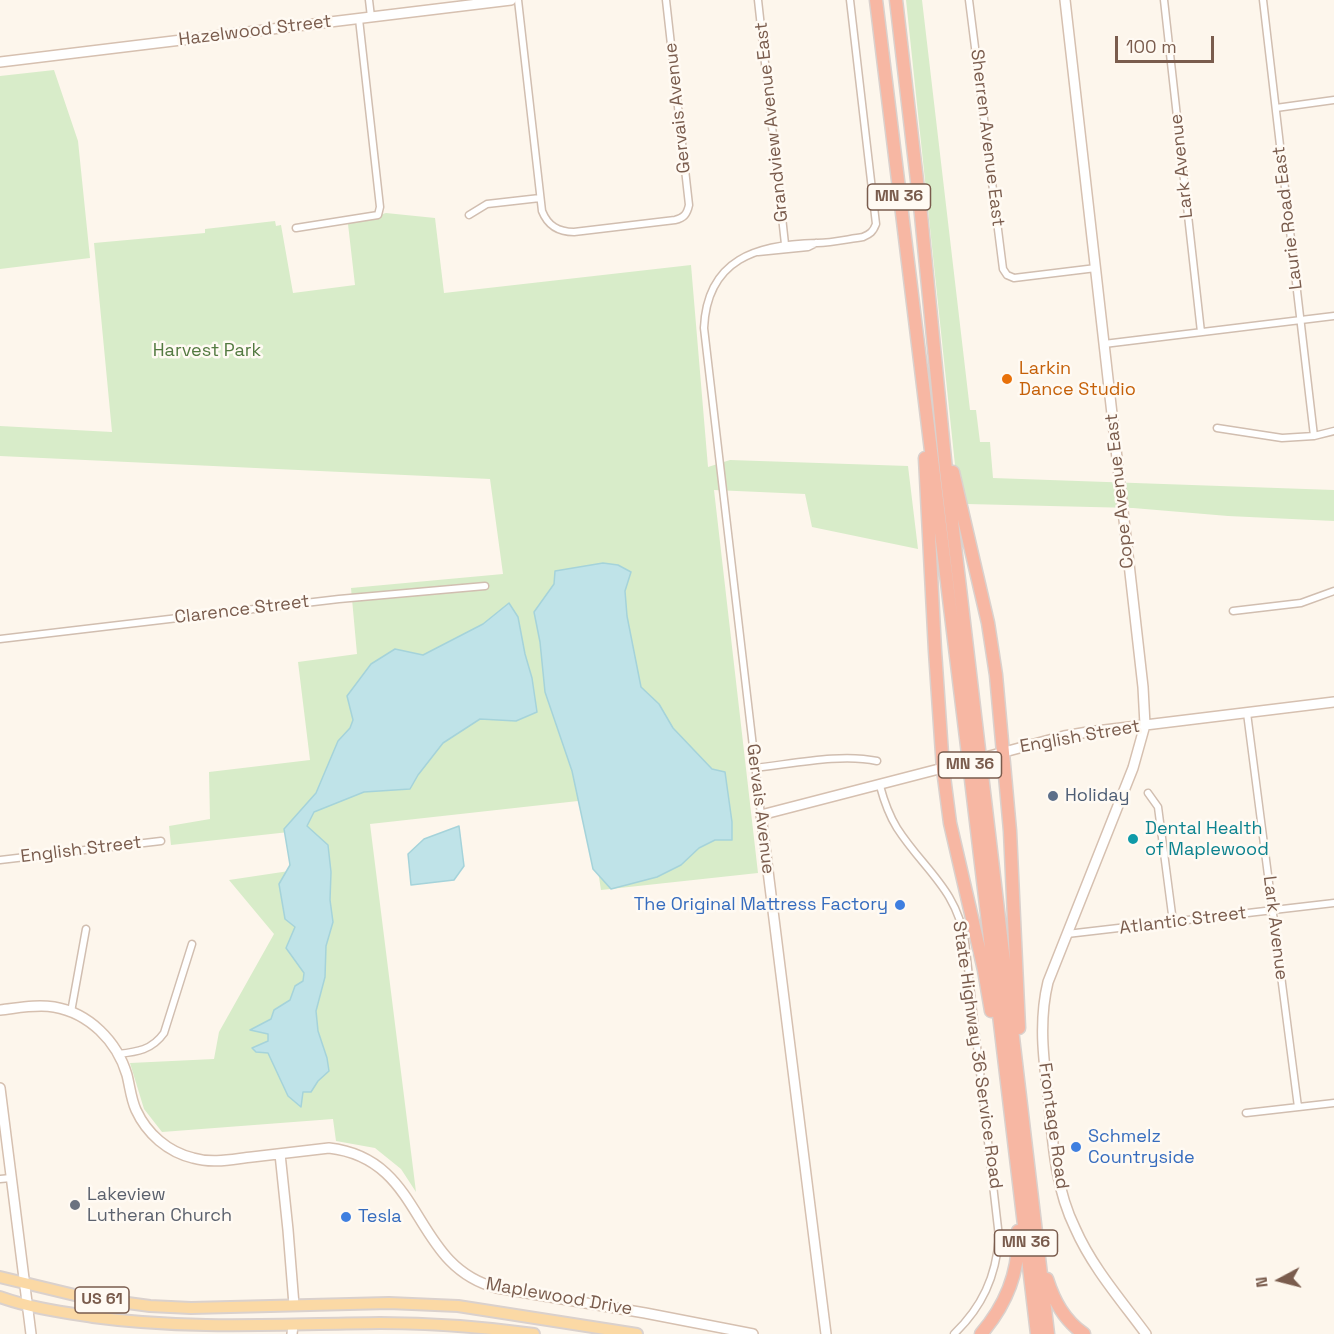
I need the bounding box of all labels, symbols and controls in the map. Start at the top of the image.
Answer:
street label: Hazelwood Street [177,11,333,51]
street label: Grandview Avenue East [751,21,793,223]
scale bar [1118,24,1217,62]
text: 100 m [1126,35,1177,58]
street label: Gervais Avenue [660,42,696,174]
street label: Sherren Avenue East [965,48,1009,228]
street label: Lark Avenue [1166,113,1198,219]
street label: Laurie Road East [1268,145,1308,291]
road number: MN 36 [868,184,930,210]
park label: Harvest Park [153,340,261,362]
place label: Larkin Dance Studio [1019,358,1136,400]
marker: Larkin Dance Studio [1000,372,1014,386]
street label: Cope Avenue East [1101,412,1139,570]
street label: Clarence Street [173,591,311,629]
street label: English Street [1018,716,1142,758]
street label: Gervais Avenue [741,743,779,875]
road number: MN 36 [938,752,1002,778]
place label: Holiday [1065,785,1129,807]
marker: Holiday [1046,789,1060,803]
place label: Dental Health of Maplewood [1145,818,1269,860]
street label: English Street [19,832,143,868]
marker: Dental Health of Maplewood [1126,832,1140,846]
street label: Lark Avenue [1258,875,1292,981]
place label: The Original Mattress Factory [634,894,888,916]
marker: The Original Mattress Factory [893,898,907,912]
street label: Atlantic Street [1118,902,1248,940]
street label: State Highway 36 Service Road [947,920,1007,1190]
street label: Frontage Road [1033,1061,1073,1191]
place label: Schmelz Countryside [1088,1126,1195,1168]
marker: Schmelz Countryside [1069,1140,1083,1154]
place label: Lakeview Lutheran Church [87,1184,232,1226]
marker: Lakeview Lutheran Church [68,1198,82,1212]
place label: Tesla [358,1206,402,1228]
marker: Tesla [339,1210,353,1224]
road number: MN 36 [994,1230,1058,1256]
north arrow [1250,1250,1310,1310]
street label: Maplewood Drive [484,1273,634,1321]
text: N [1251,1276,1273,1289]
road number: US 61 [75,1287,129,1313]

